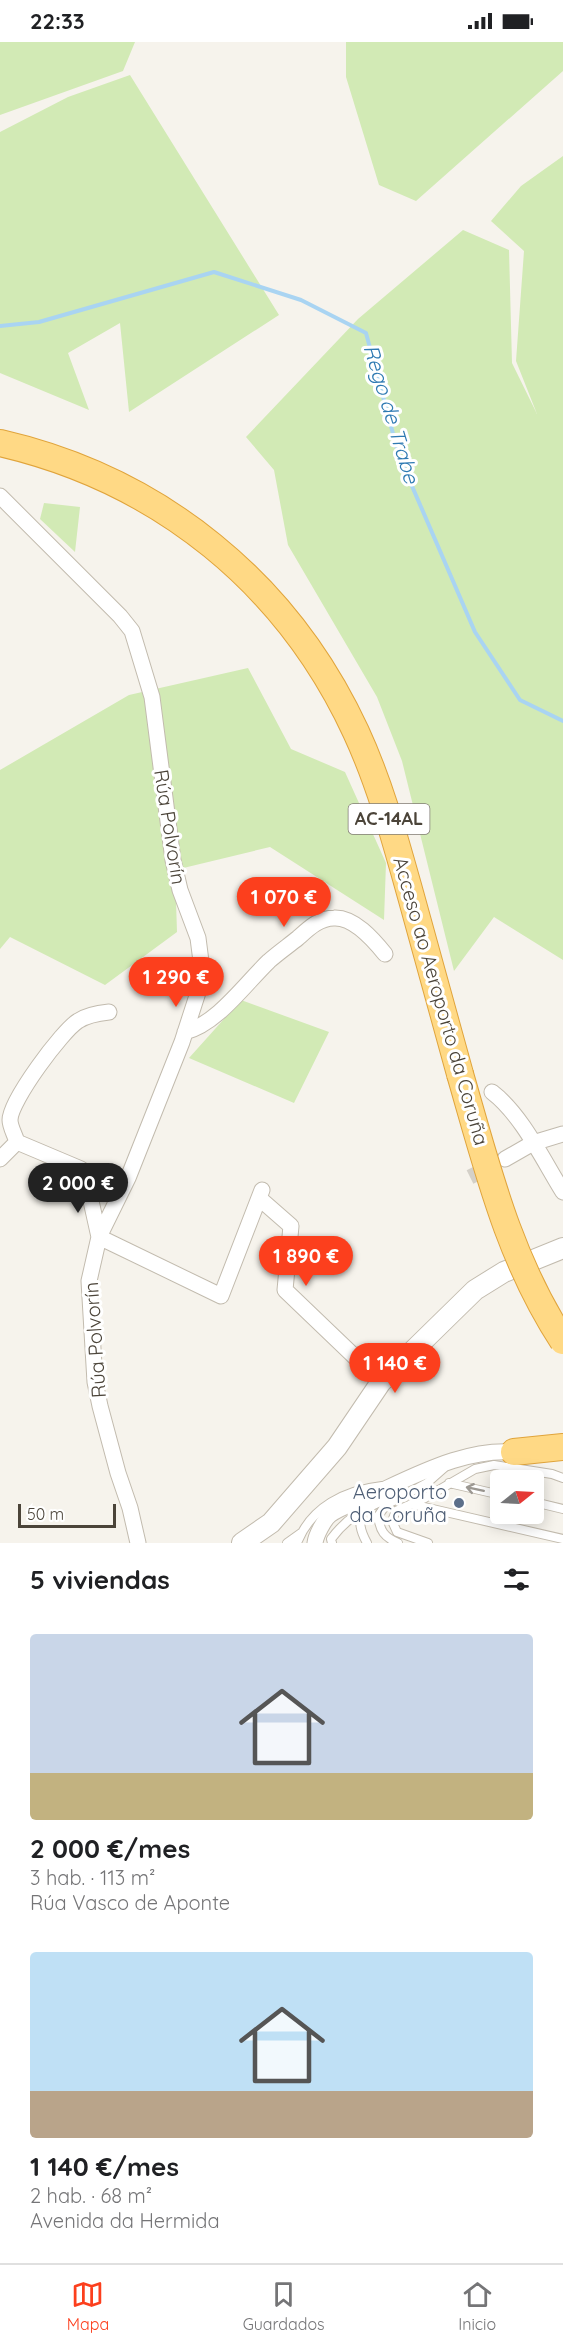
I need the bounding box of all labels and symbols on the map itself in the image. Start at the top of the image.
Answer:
water label: Rego de Trabe [359,341,426,487]
street label: Rúa Polvorín [149,768,192,886]
road number: AC-14AL [348,804,430,834]
street label: Acceso ao Aeroporto da Coruña [388,854,495,1148]
pin: 1 070 € [229,877,339,928]
pin: 1 290 € [121,957,231,1008]
pin: 2 000 € [23,1163,133,1214]
pin: 1 890 € [251,1236,361,1287]
street label: Rúa Polvorín [78,1281,111,1399]
pin: 1 140 € [340,1343,450,1394]
north arrow [490,1470,544,1524]
place label: Aeroporto da Coruña [349,1479,447,1527]
one-way arrow [466,1483,485,1494]
marker: Aeroporto da Coruña [452,1496,466,1510]
scale bar [18,1501,116,1528]

